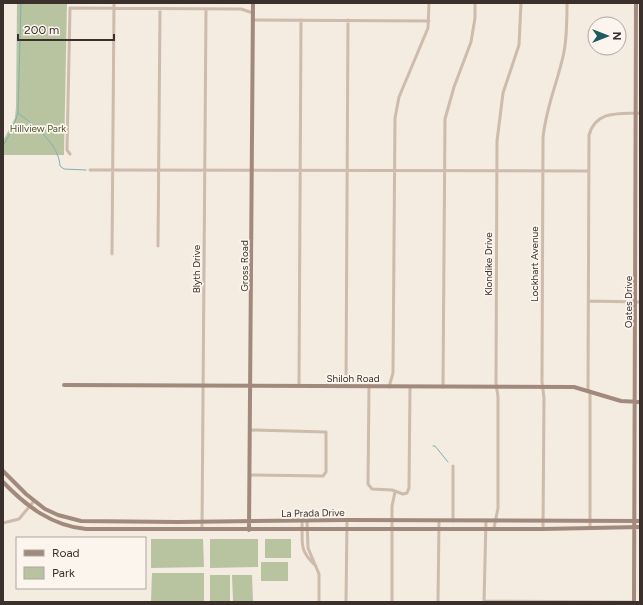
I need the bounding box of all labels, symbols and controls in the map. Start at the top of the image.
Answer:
scale bar [18,16,114,42]
north arrow [587,16,627,56]
text: 200 m [24,23,59,37]
text: N [610,32,623,40]
park label: Hillview Park [10,122,66,135]
street label: Lockhart Avenue [528,226,541,302]
street label: Klondike Drive [482,232,495,296]
street label: Gross Road [238,240,251,292]
street label: Blyth Drive [190,244,203,293]
street label: Oates Drive [622,275,635,328]
street label: Shiloh Road [326,372,380,385]
street label: La Prada Drive [281,506,345,520]
legend [16,537,146,589]
text: Road [52,546,80,560]
text: Park [52,566,75,580]

